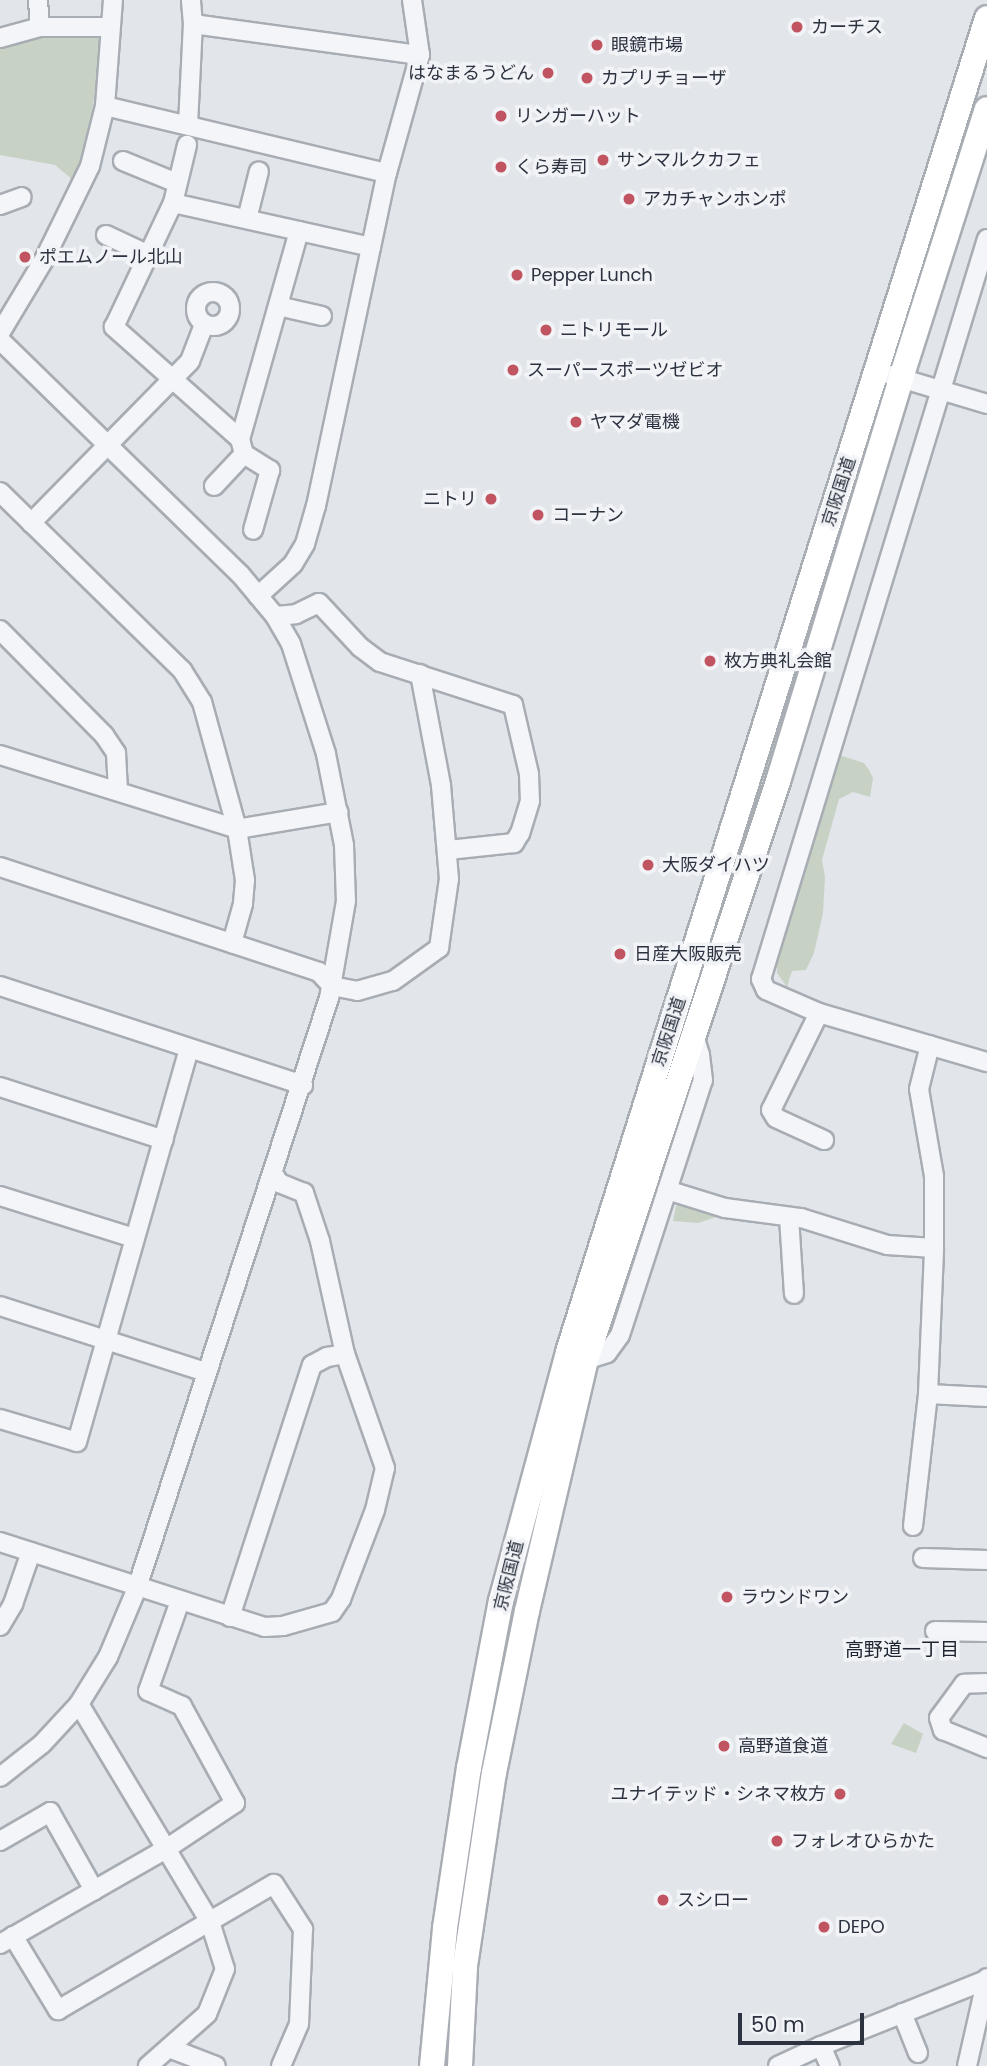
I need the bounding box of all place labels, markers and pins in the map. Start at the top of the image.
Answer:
place label: カーチス [811,16,883,38]
marker: カーチス [789,19,805,35]
place label: 眼鏡市場 [611,34,683,56]
marker: 眼鏡市場 [589,37,605,53]
place label: はなまるうどん [408,62,534,84]
marker: はなまるうどん [540,65,556,81]
place label: カプリチョーザ [601,67,727,89]
marker: カプリチョーザ [579,70,595,86]
place label: リンガーハット [515,105,641,127]
marker: リンガーハット [493,108,509,124]
place label: サンマルクカフェ [617,149,761,171]
marker: サンマルクカフェ [595,152,611,168]
place label: くら寿司 [515,156,587,178]
marker: くら寿司 [493,159,509,175]
place label: アカチャンホンポ [643,188,787,210]
marker: アカチャンホンポ [621,191,637,207]
place label: ポエムノール北山 [39,246,183,268]
marker: ポエムノール北山 [17,249,33,265]
place label: Pepper Lunch [531,264,653,286]
marker: Pepper Lunch [509,267,525,283]
place label: ニトリモール [560,319,668,341]
marker: ニトリモール [538,322,554,338]
place label: スーパースポーツゼビオ [527,359,725,381]
marker: スーパースポーツゼビオ [505,362,521,378]
place label: ヤマダ電機 [590,411,680,433]
marker: ヤマダ電機 [568,414,584,430]
place label: ニトリ [423,488,477,510]
marker: ニトリ [483,491,499,507]
place label: コーナン [552,504,624,526]
marker: コーナン [530,507,546,523]
place label: 枚方典礼会館 [724,650,832,672]
marker: 枚方典礼会館 [702,653,718,669]
place label: 大阪ダイハツ [662,854,770,876]
marker: 大阪ダイハツ [640,857,656,873]
place label: 日産大阪販売 [634,943,742,965]
marker: 日産大阪販売 [612,946,628,962]
place label: ラウンドワン [741,1586,849,1608]
marker: ラウンドワン [719,1589,735,1605]
place label: 高野道食道 [738,1735,828,1757]
marker: 高野道食道 [716,1738,732,1754]
place label: ユナイテッド・シネマ枚方 [610,1783,826,1805]
marker: ユナイテッド・シネマ枚方 [832,1786,848,1802]
place label: フォレオひらかた [791,1830,935,1852]
marker: フォレオひらかた [769,1833,785,1849]
place label: スシロー [677,1889,749,1911]
marker: スシロー [655,1892,671,1908]
place label: DEPO [838,1916,885,1938]
marker: DEPO [816,1919,832,1935]

